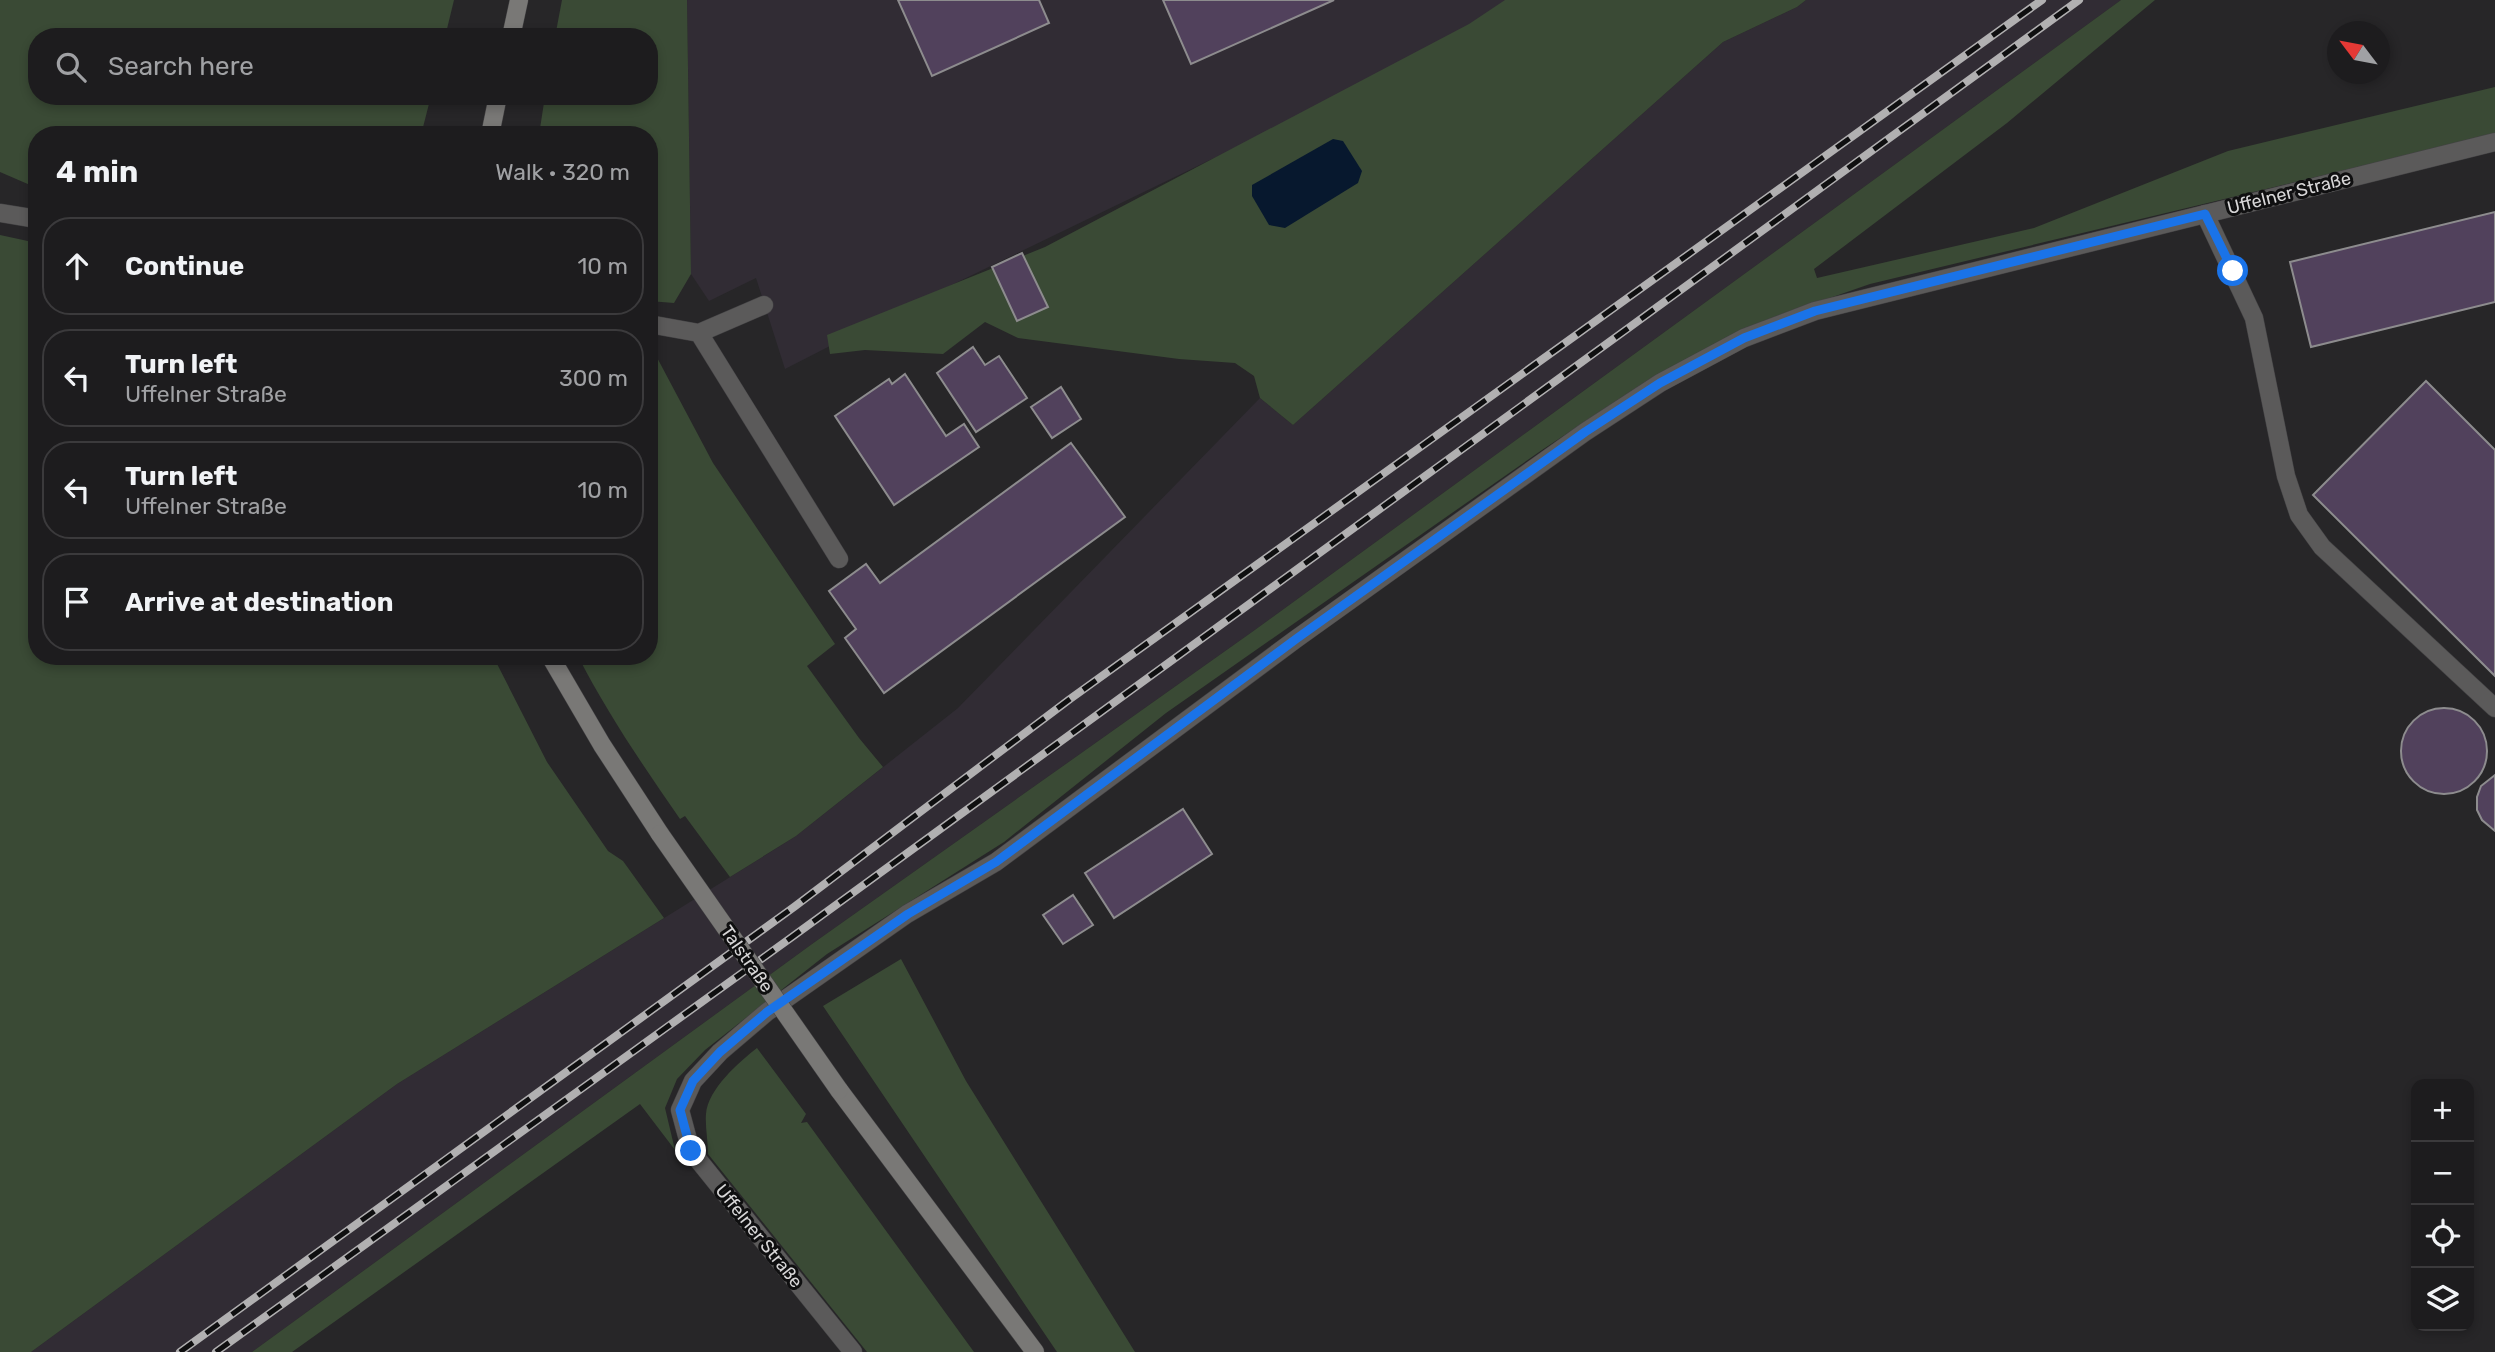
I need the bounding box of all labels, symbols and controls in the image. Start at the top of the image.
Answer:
north arrow [2327,21,2390,84]
search box [28,28,658,105]
icon: search [52,48,90,86]
text: Search here [108,51,254,82]
text: 4 min [56,154,138,190]
text: Walk · 320 m [495,158,630,186]
street label: Uffelner Straße [2225,167,2353,219]
icon: ahead [58,247,96,285]
text: Continue [125,251,244,282]
text: 10 m [577,252,628,280]
route start [2217,255,2248,286]
text: Turn left [125,349,237,380]
icon: left [58,359,96,397]
text: 300 m [559,364,628,392]
text: Uffelner Straße [125,380,287,408]
text: Turn left [125,461,237,492]
icon: left [58,471,96,509]
text: 10 m [577,476,628,504]
text: Uffelner Straße [125,492,287,520]
icon: arrive [58,583,96,621]
text: Arrive at destination [125,587,393,618]
street label: Talstraße [716,921,778,997]
map controls [2411,1079,2474,1331]
button: + [2411,1079,2474,1142]
route end [675,1135,706,1166]
button: − [2411,1142,2474,1205]
street label: Uffelner Straße [711,1180,807,1292]
button: locate [2411,1205,2474,1268]
button: layers [2411,1268,2474,1331]

